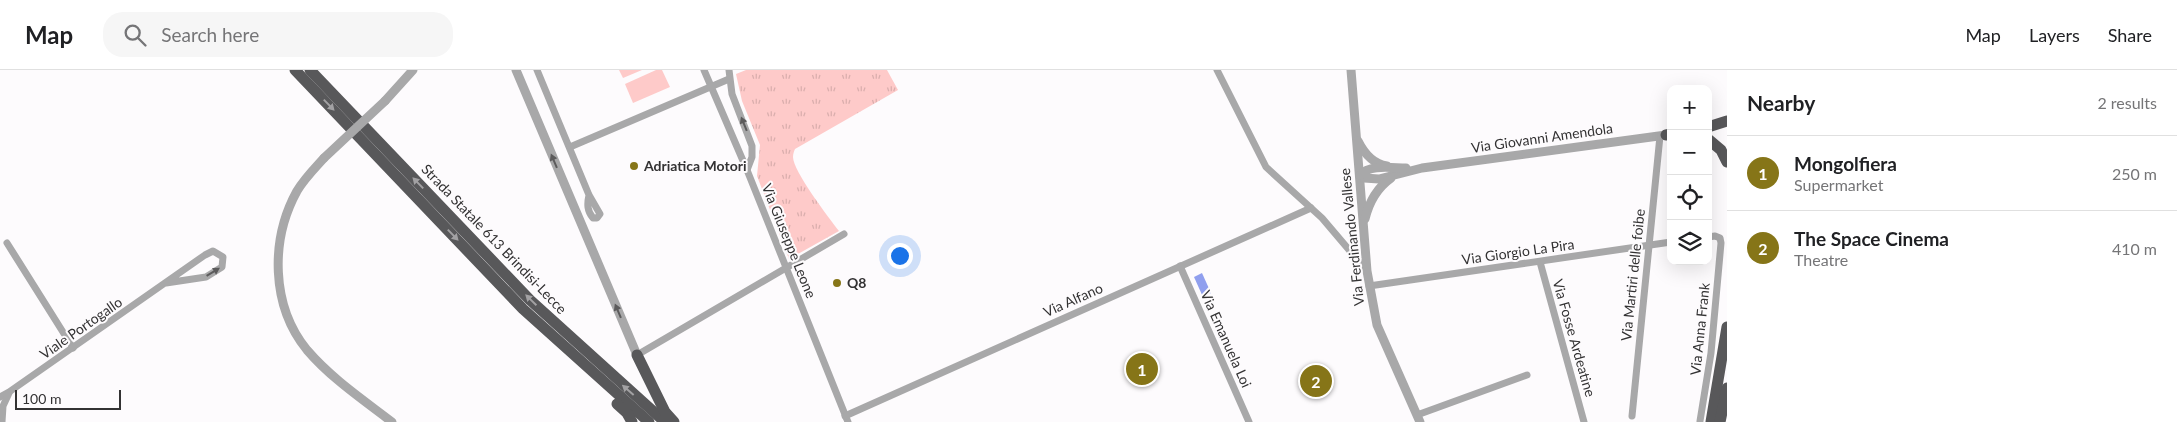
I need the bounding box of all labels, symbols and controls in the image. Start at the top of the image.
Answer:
search box [103,12,453,57]
text: Map [25,20,73,49]
icon: search [121,21,149,49]
text: Search here [161,23,259,46]
text: Map [1965,24,2001,46]
text: Layers [2029,24,2080,46]
text: Share [2108,24,2152,46]
map controls [1667,85,1712,265]
button: + [1667,85,1712,130]
text: Nearby [1747,90,1815,115]
text: 2 results [2097,93,2157,112]
one-way arrow [322,99,334,111]
one-way arrow [740,117,748,131]
street label: Via Giovanni Amendola [1470,119,1614,156]
button: − [1667,130,1712,175]
text: Mongolfiera [1794,152,1897,175]
one-way arrow [550,154,558,168]
place label: Adriatica Motori [643,157,746,174]
street label: Strada Statale 613 Brindisi-Lecce [418,160,570,317]
marker: Adriatica Motori [628,160,640,172]
text: 1 [1758,164,1768,183]
text: 250 m [2112,164,2157,183]
street label: Via Ferdinando Vallese [1336,167,1367,307]
button: locate [1667,175,1712,220]
text: Supermarket [1794,175,1883,194]
one-way arrow [412,177,424,189]
street label: Via Giuseppe Leone [759,181,820,301]
street label: Via Martiri delle foibe [1617,208,1648,342]
button: layers [1667,220,1712,265]
text: The Space Cinema [1794,227,1949,250]
one-way arrow [447,229,459,241]
street label: Via Giorgio La Pira [1461,235,1575,268]
text: 2 [1758,239,1768,258]
text: 410 m [2112,239,2157,258]
your location [887,243,913,269]
text: Theatre [1794,250,1848,269]
one-way arrow [206,268,220,277]
place label: Q8 [847,274,866,291]
marker: Q8 [831,277,843,289]
street label: Via Fosse Ardeatine [1550,277,1599,399]
street label: Via Alfano [1040,279,1105,320]
street label: Via Anna Frank [1686,281,1713,376]
street label: Via Emanuela Loi [1197,288,1255,390]
street label: Viale Portogallo [36,293,125,362]
one-way arrow [525,294,537,306]
one-way arrow [613,304,621,318]
pin: 1 [1126,350,1158,388]
pin: 2 [1300,362,1332,400]
one-way arrow [623,384,635,396]
scale bar [15,387,121,410]
text: 100 m [22,390,61,407]

